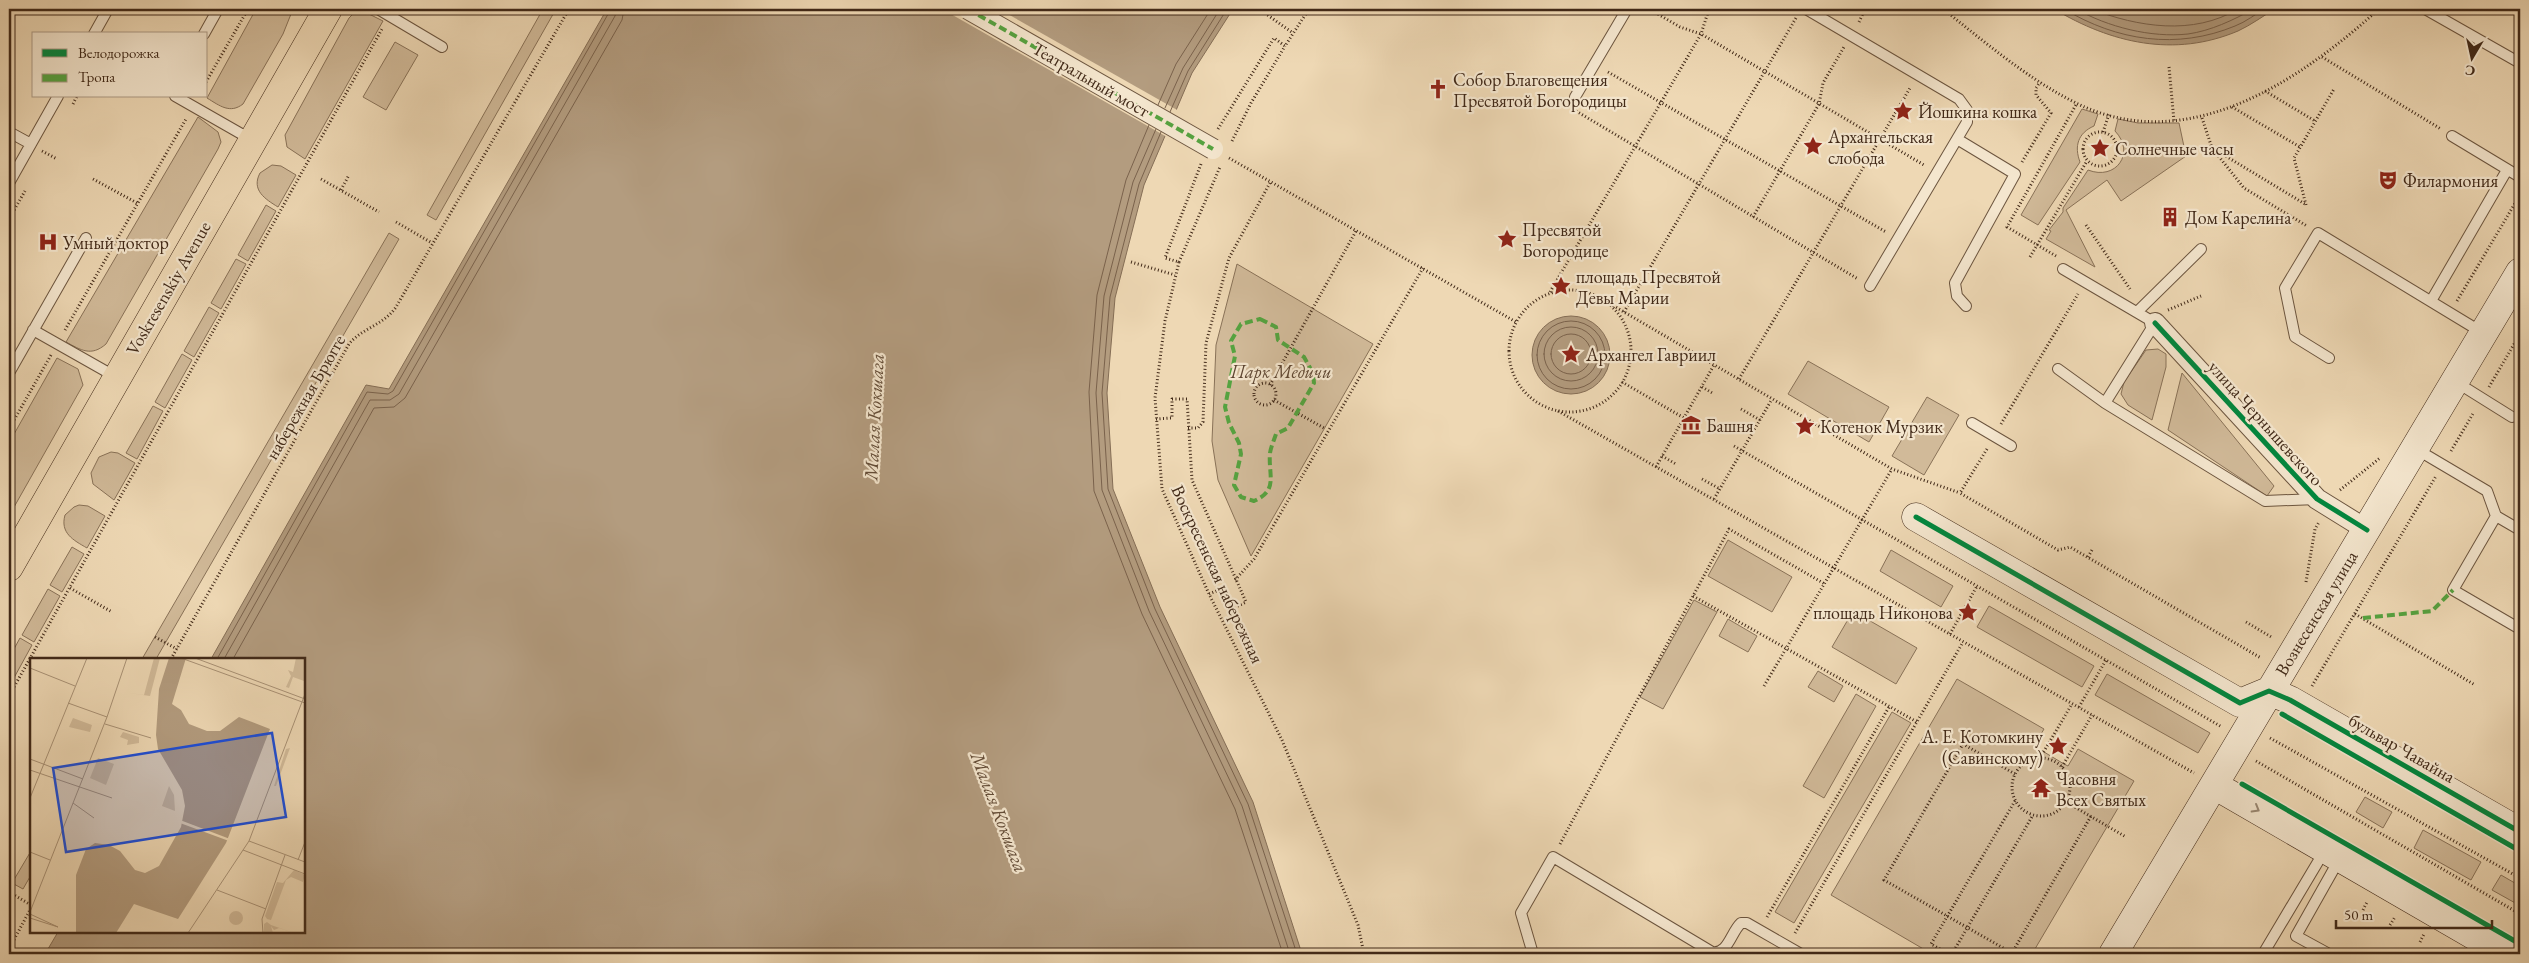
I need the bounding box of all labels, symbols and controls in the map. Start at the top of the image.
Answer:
legend [32,32,208,98]
north arrow [2446,32,2496,82]
street label: Театральный мост [1028,36,1154,122]
text: Велодорожка [78,43,159,62]
text: С [2464,61,2476,81]
text: Тропа [78,67,115,86]
place label: Собор Благовещения Пресвятой Богородицы [1453,68,1627,112]
church icon: Собор Благовещения Пресвятой Богородицы [1427,78,1449,100]
place icon: Йошкина кошка [1892,100,1914,122]
place label: Йошкина кошка [1918,100,2038,123]
place label: Архангельская слобода [1827,125,1933,169]
place icon: Архангельская слобода [1802,135,1824,157]
place icon: Солнечные часы [2089,137,2111,159]
place label: Солнечные часы [2115,137,2234,160]
theatre icon: Филармония [2377,169,2399,191]
place label: Филармония [2403,169,2498,192]
building icon: Дом Карелина [2159,206,2181,228]
place label: Дом Карелина [2185,206,2292,229]
street label: Voskresenskiy Avenue [120,217,216,359]
place label: Пресвятой Богородице [1522,218,1609,262]
place icon: Пресвятой Богородице [1496,228,1518,250]
hospital icon: Умный доктор [37,231,59,253]
place label: Умный доктор [62,231,169,254]
place label: площадь Пресвятой Девы Марии [1576,265,1721,309]
place icon: площадь Пресвятой Девы Марии [1550,275,1572,297]
street label: набережная Брюгге [260,331,350,463]
place icon: Архангел Гавриил [1560,343,1582,365]
place label: Архангел Гавриил [1585,343,1716,366]
water label: Малая Кокшага [858,353,890,482]
street label: улица Чернышевского [2204,355,2329,491]
park label: Парк Медичи [1230,360,1331,384]
museum icon: Башня [1680,414,1702,436]
place label: Башня [1706,414,1754,437]
place icon: Котенок Мурзик [1794,415,1816,437]
place label: Котенок Мурзик [1820,415,1943,438]
street label: Воскресенская набережная [1167,481,1269,667]
street label: Вознесенская улица [2270,546,2363,680]
place label: площадь Никонова [1813,601,1954,624]
place icon: площадь Никонова [1957,601,1979,623]
inset map [30,658,305,933]
street label: бульвар Чавайна [2345,708,2460,788]
place label: А. Е. Котомкину (Савинскому) [1921,725,2043,769]
place icon: А. Е. Котомкину (Савинскому) [2047,735,2069,757]
water label: Малая Кокшага [964,747,1033,876]
place label: Часовня Всех Святых [2056,767,2146,811]
temple icon: Часовня Всех Святых [2030,777,2052,799]
one-way arrow [2251,803,2260,813]
scale bar [2336,898,2493,930]
text: 50 m [2344,905,2373,924]

